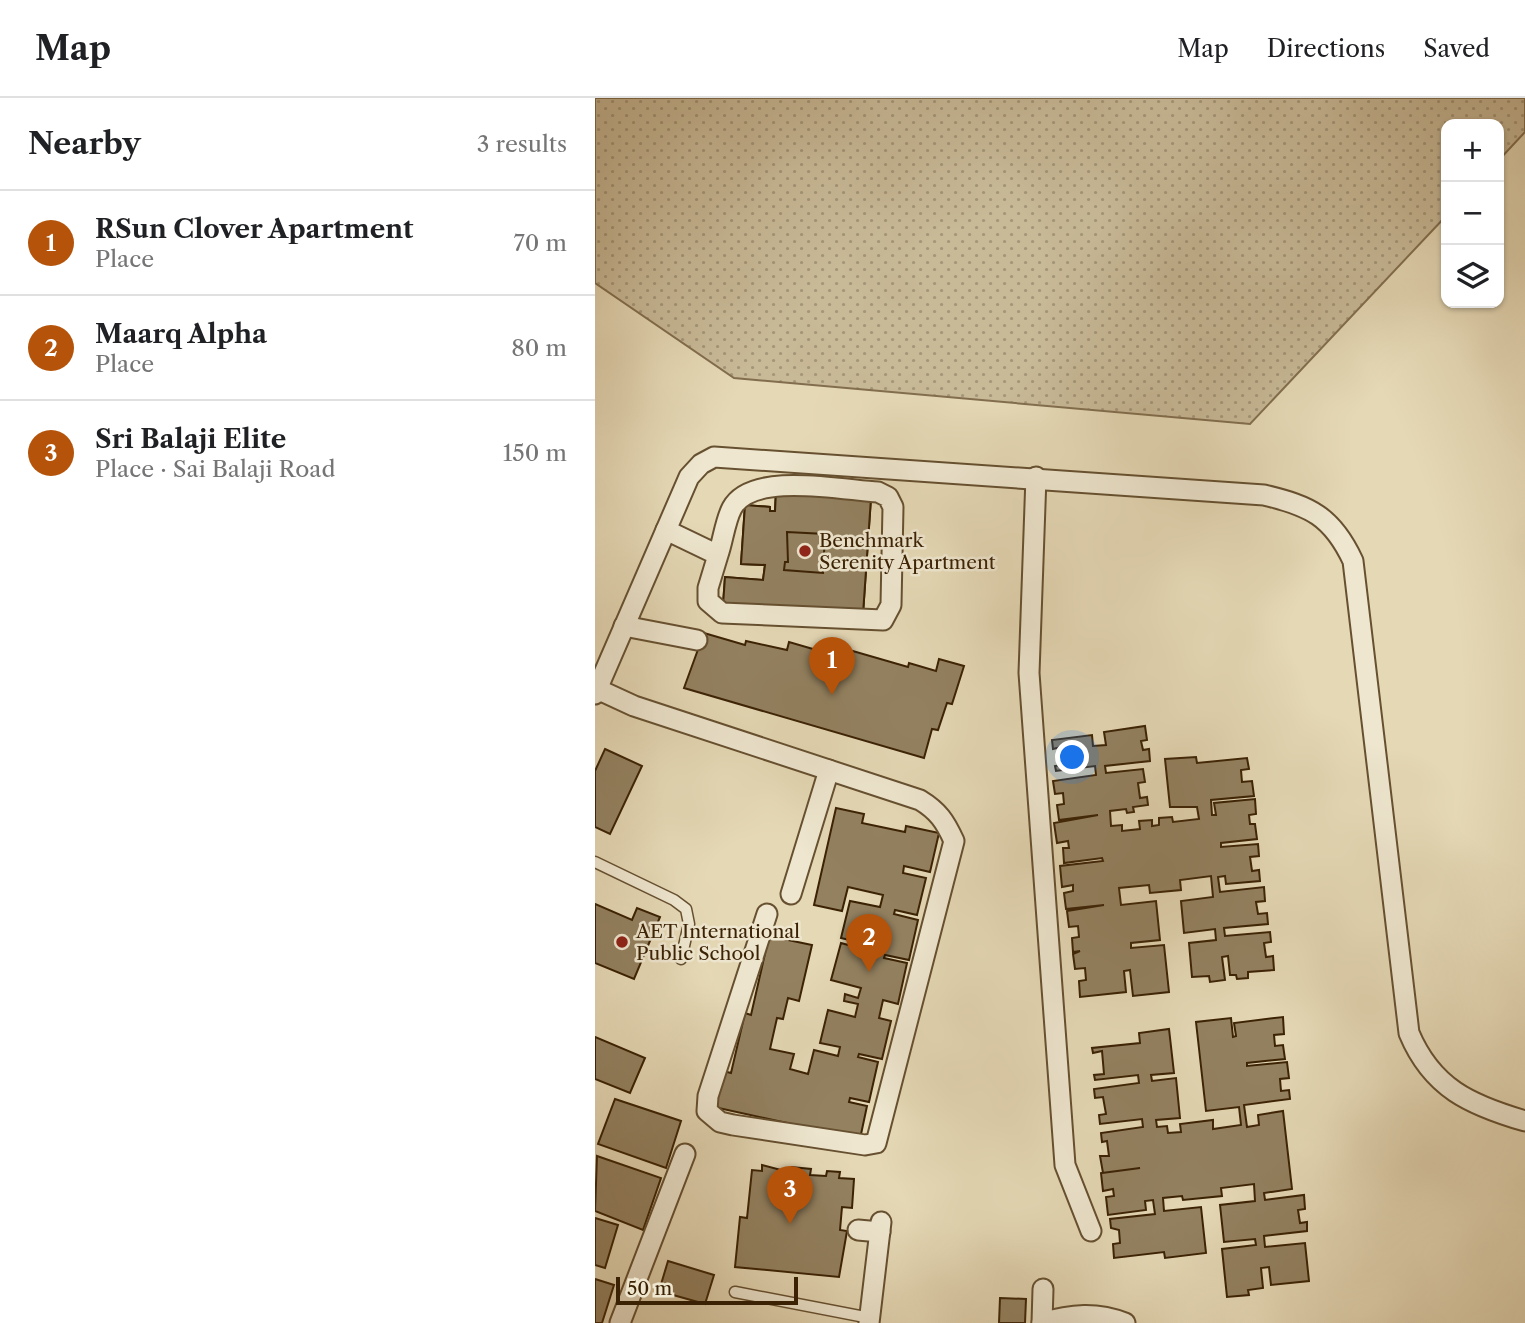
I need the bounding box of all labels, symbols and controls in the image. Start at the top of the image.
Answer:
text: Map [35,28,111,69]
text: Map [1177,34,1229,63]
text: Directions [1267,34,1385,63]
text: Saved [1423,34,1490,63]
map controls [1441,119,1504,308]
button: + [1441,119,1504,182]
text: Nearby [28,125,141,162]
text: 3 results [477,130,567,158]
button: − [1441,182,1504,245]
text: RSun Clover Apartment [95,213,413,245]
text: 1 [46,229,56,257]
text: 70 m [514,229,567,257]
text: Place [95,245,154,273]
button: layers [1441,245,1504,308]
text: Maarq Alpha [95,318,267,350]
text: 2 [44,334,58,362]
text: 80 m [511,334,567,362]
text: Place [95,350,154,378]
text: Sri Balaji Elite [95,423,286,455]
text: 3 [45,439,58,467]
text: 150 m [503,439,567,467]
text: Place · Sai Balaji Road [95,455,335,483]
place label: Benchmark Serenity Apartment [819,529,996,574]
marker: Benchmark Serenity Apartment [797,543,813,559]
pin: 1 [809,637,855,695]
your location [1055,740,1089,774]
pin: 2 [846,914,892,972]
place label: AET International Public School [635,920,800,965]
marker: AET International Public School [614,934,630,950]
pin: 3 [767,1166,813,1224]
scale bar [616,1274,798,1306]
text: 50 m [627,1277,672,1300]

